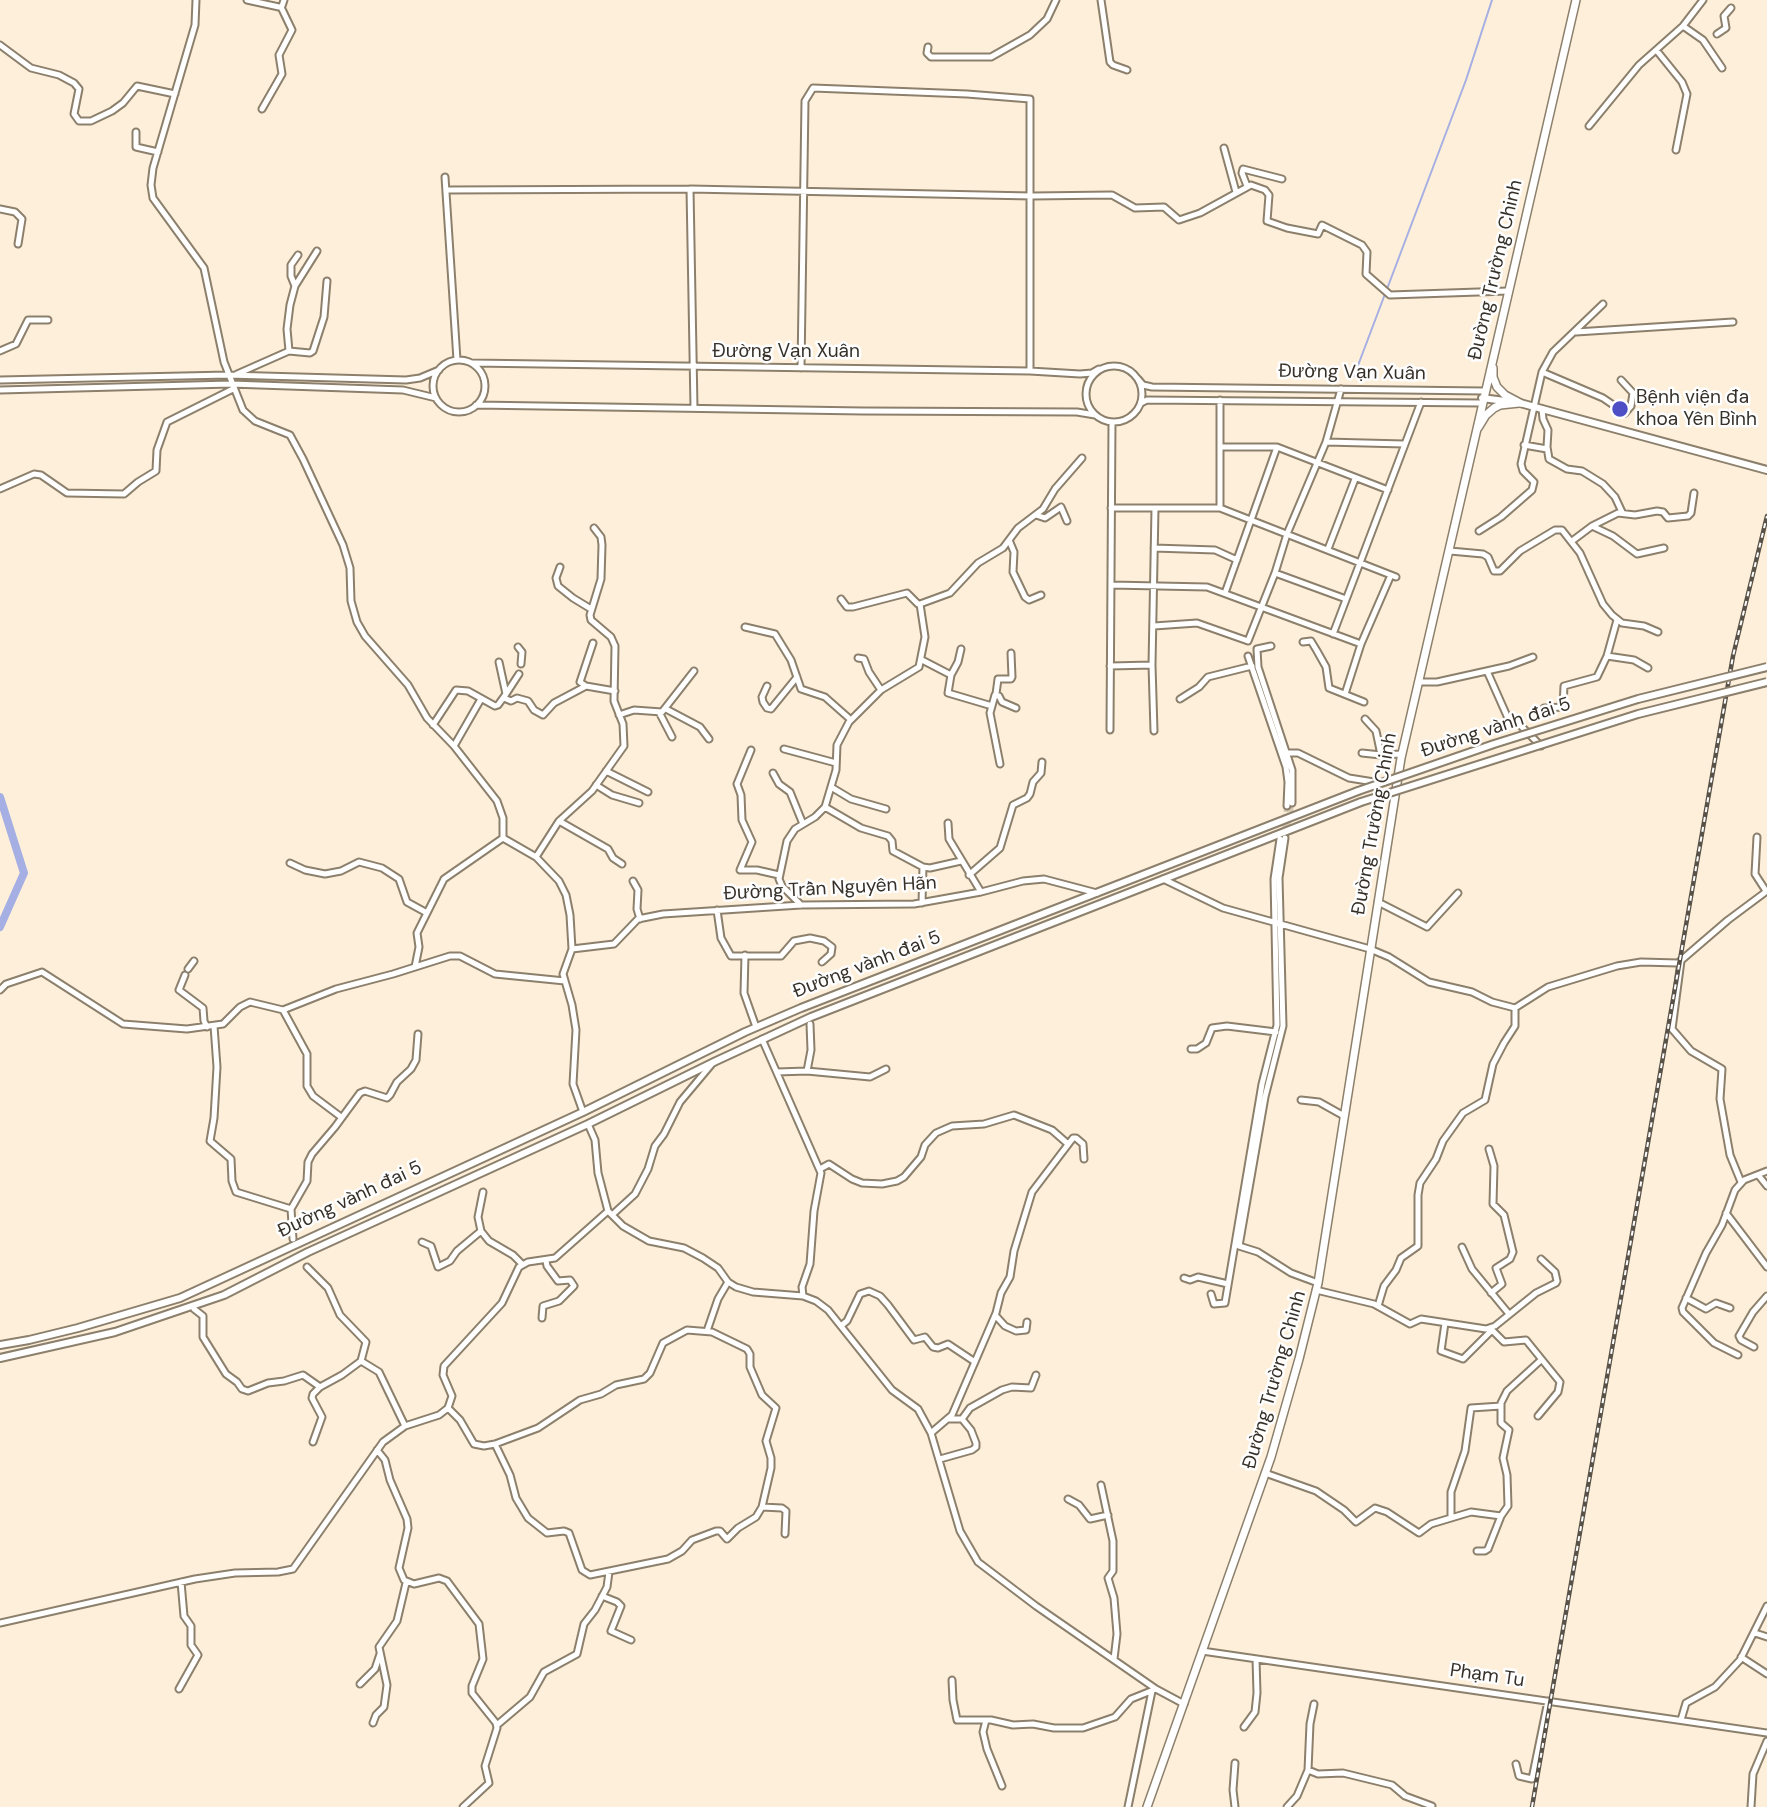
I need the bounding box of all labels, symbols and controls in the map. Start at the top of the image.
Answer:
street label: Đường Trường Chinh [1464,178,1528,362]
street label: Đường Vạn Xuân [712,341,860,363]
street label: Đường Vạn Xuân [1278,360,1426,386]
place label: Bệnh viện đa khoa Yên Bình [1636,387,1757,431]
marker: Bệnh viện đa khoa Yên Bình [1610,399,1630,419]
street label: Đường vành đai 5 [1418,693,1574,763]
street label: Đường Trường Chinh [1348,731,1402,917]
street label: Đường Trần Nguyên Hãn [723,872,937,906]
street label: Đường vành đai 5 [790,926,944,1004]
street label: Đường vành đai 5 [274,1157,426,1243]
street label: Đường Trường Chinh [1239,1288,1311,1472]
street label: Phạm Tu [1448,1659,1526,1693]

